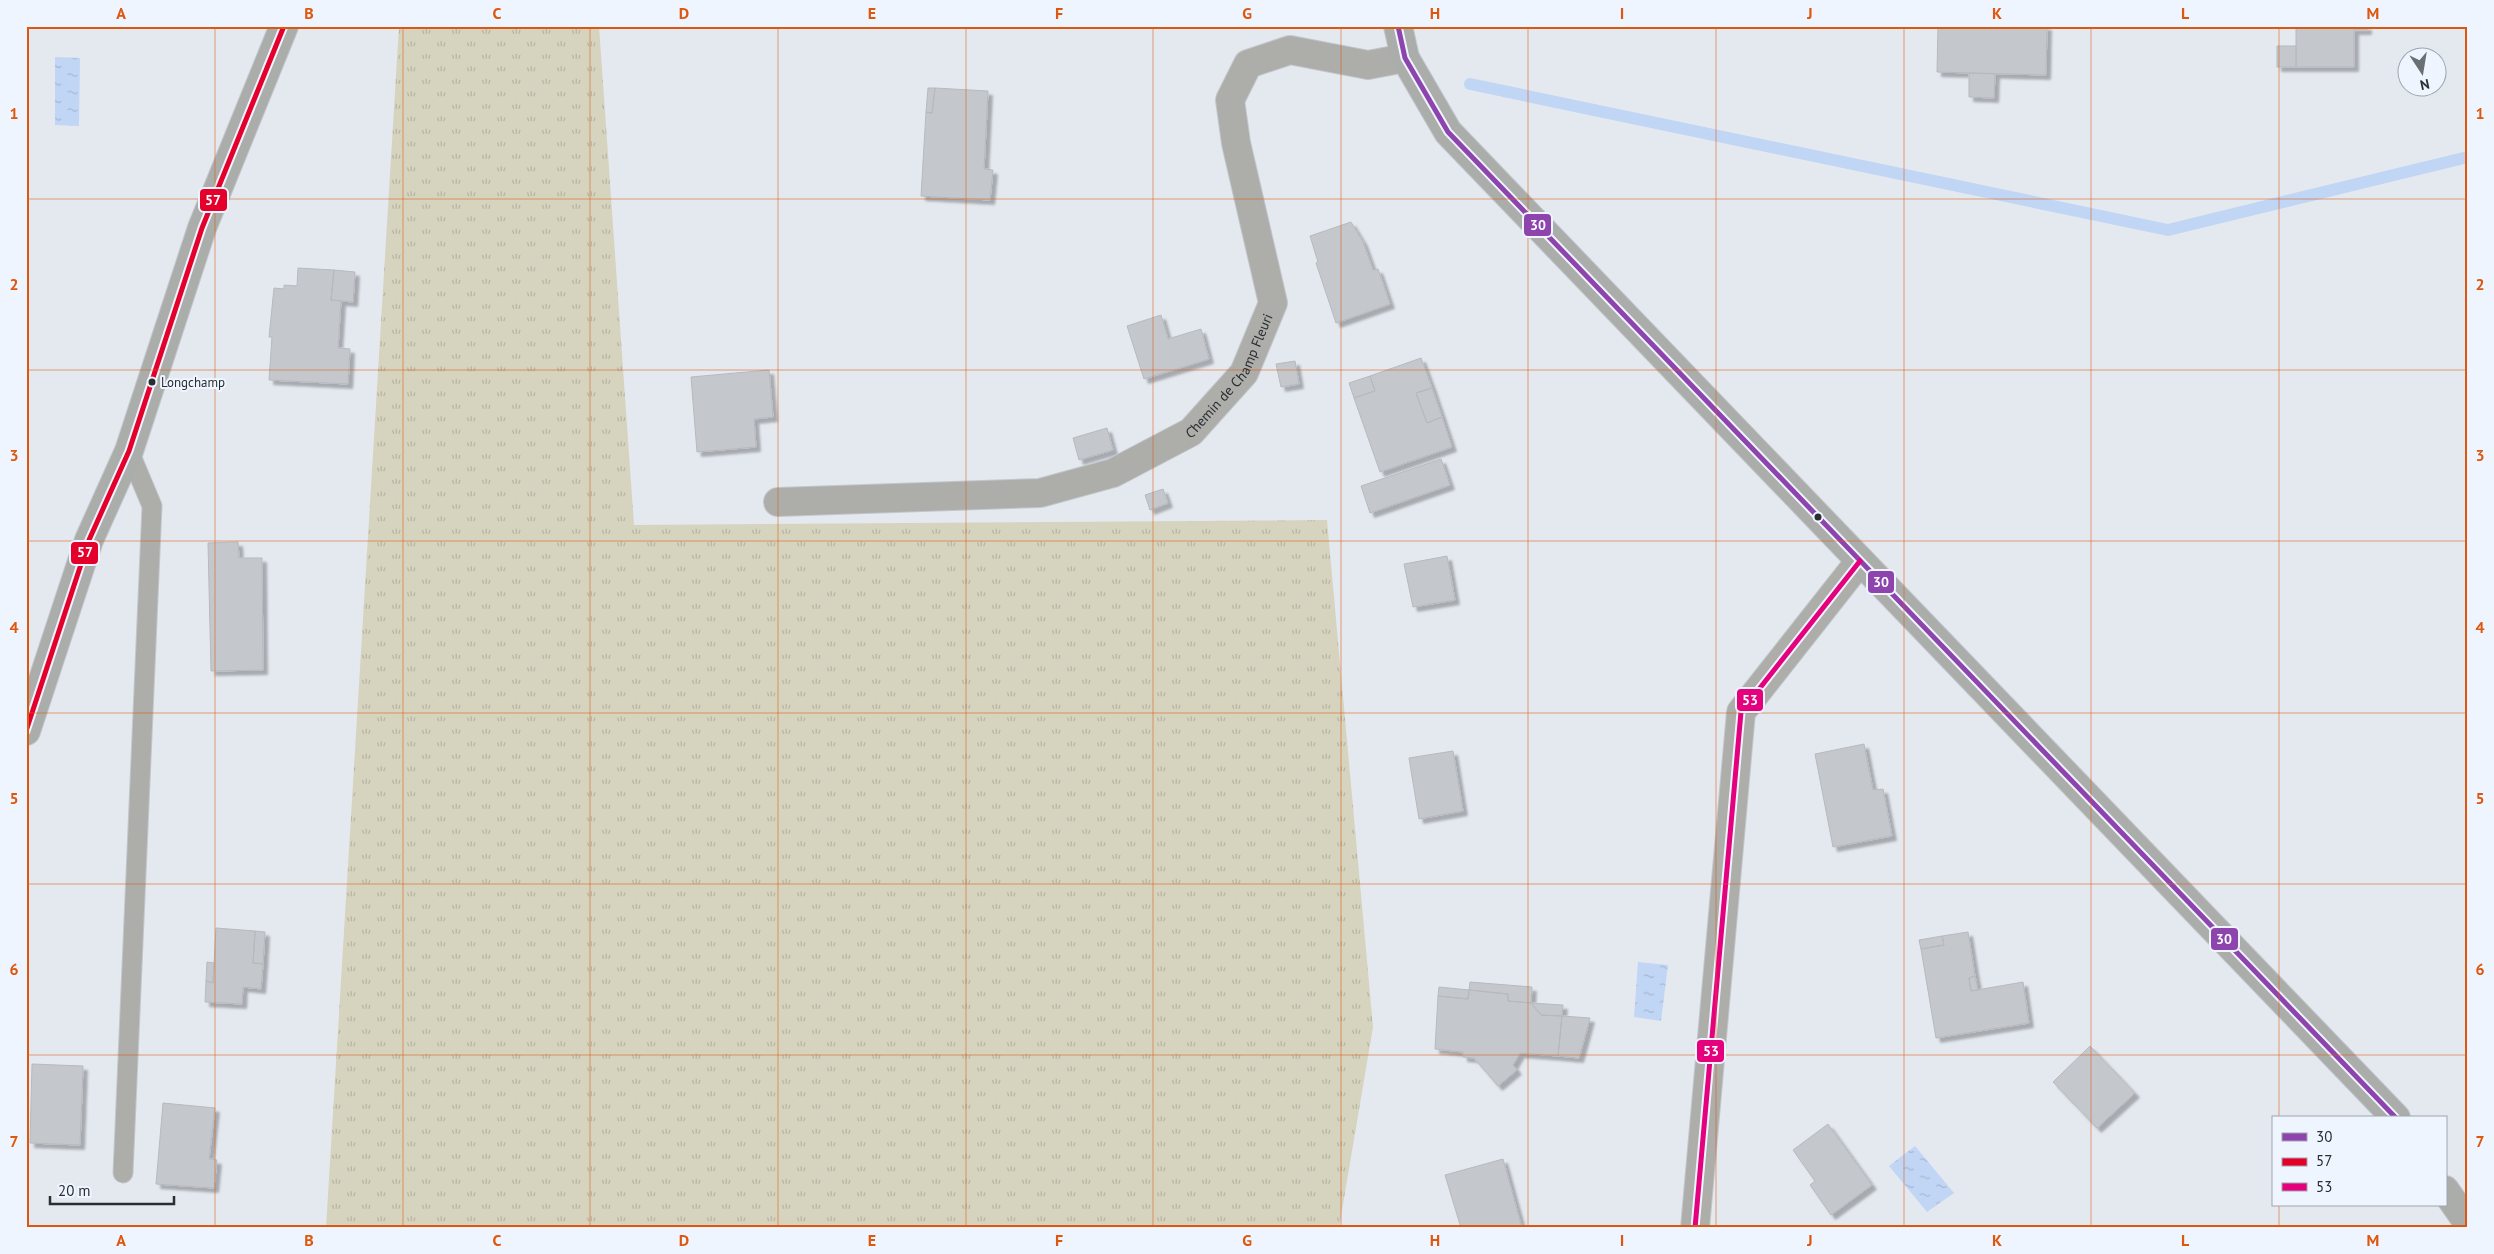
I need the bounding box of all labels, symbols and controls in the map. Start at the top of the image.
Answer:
text: A [116,3,126,23]
text: B [304,3,314,23]
text: C [493,3,502,23]
text: D [679,3,689,23]
text: E [868,3,876,23]
text: F [1055,3,1063,23]
text: G [1242,3,1252,23]
text: H [1430,3,1440,23]
text: I [1620,3,1624,23]
text: J [1806,3,1813,23]
text: K [1992,3,2002,23]
text: L [2181,3,2190,23]
text: M [2367,3,2379,23]
north arrow [2396,48,2446,98]
text: N [2418,75,2431,94]
text: 1 [9,103,19,123]
text: 1 [2475,103,2485,123]
line badge: 57 [199,188,228,212]
text: 57 [205,191,221,209]
line badge: 30 [1523,213,1552,237]
text: 30 [1530,216,1546,234]
text: 2 [9,274,19,294]
text: 2 [2475,274,2485,294]
street label: Chemin de Champ Fleuri [1183,311,1277,442]
place label: Longchamp [161,374,225,391]
marker: Longchamp [147,377,157,387]
text: 3 [9,445,19,465]
text: 3 [2475,445,2485,465]
unlabelled marker [1813,512,1823,522]
line badge: 57 [70,541,99,565]
text: 57 [77,543,93,561]
line badge: 30 [1867,570,1895,594]
text: 30 [1873,573,1889,591]
text: 4 [9,617,19,637]
text: 4 [2475,617,2485,637]
line badge: 53 [1736,688,1764,712]
text: 53 [1742,691,1758,709]
text: 5 [9,788,19,808]
text: 5 [2475,788,2485,808]
line badge: 30 [2210,927,2239,951]
text: 30 [2216,930,2232,948]
text: 6 [9,959,19,979]
text: 6 [2475,959,2485,979]
line badge: 53 [1696,1039,1725,1063]
text: 53 [1703,1042,1719,1060]
legend [2272,1116,2446,1206]
text: 30 [2316,1127,2332,1146]
text: 7 [9,1131,19,1151]
text: 7 [2475,1131,2485,1151]
text: 57 [2316,1151,2332,1170]
scale bar [50,1174,174,1206]
text: 53 [2316,1177,2332,1196]
text: 20 m [58,1181,91,1200]
text: A [116,1230,126,1250]
text: B [304,1230,314,1250]
text: C [493,1230,502,1250]
text: D [679,1230,689,1250]
text: E [868,1230,876,1250]
text: F [1055,1230,1063,1250]
text: G [1242,1230,1252,1250]
text: H [1430,1230,1440,1250]
text: I [1620,1230,1624,1250]
text: J [1806,1230,1813,1250]
text: K [1992,1230,2002,1250]
text: L [2181,1230,2190,1250]
text: M [2367,1230,2379,1250]

